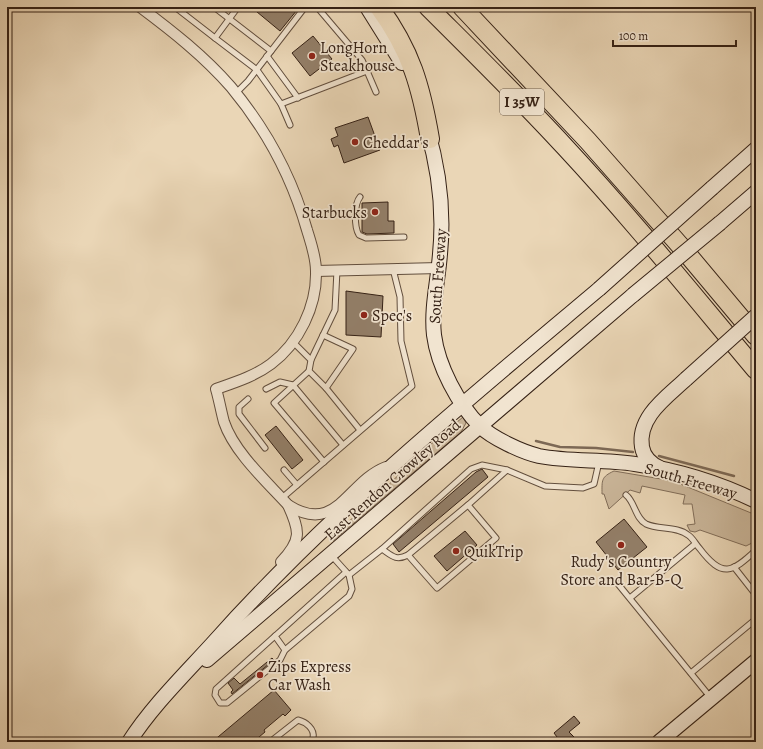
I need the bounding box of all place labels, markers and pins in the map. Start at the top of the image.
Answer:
place label: LongHorn Steakhouse [320,37,395,77]
marker: LongHorn Steakhouse [307,51,317,61]
place label: Cheddar's [363,132,429,154]
marker: Cheddar's [350,137,360,147]
place label: Starbucks [302,202,367,224]
marker: Starbucks [370,207,380,217]
place label: Spec's [372,305,412,327]
marker: Spec's [359,310,369,320]
marker: Rudy's Country Store and Bar-B-Q [616,540,626,550]
place label: QuikTrip [464,541,523,563]
marker: QuikTrip [451,546,461,556]
place label: Rudy's Country Store and Bar-B-Q [560,551,683,591]
place label: Zips Express Car Wash [268,656,351,696]
marker: Zips Express Car Wash [255,670,265,680]

